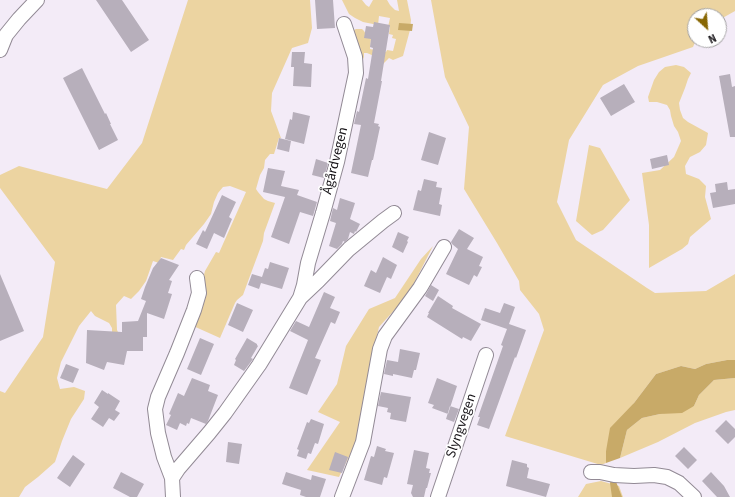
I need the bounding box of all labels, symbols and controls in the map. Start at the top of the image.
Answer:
north arrow [687,8,727,48]
text: N [705,30,719,47]
street label: Ågårdvegen [320,126,352,196]
street label: Slyngvegen [443,392,481,460]

